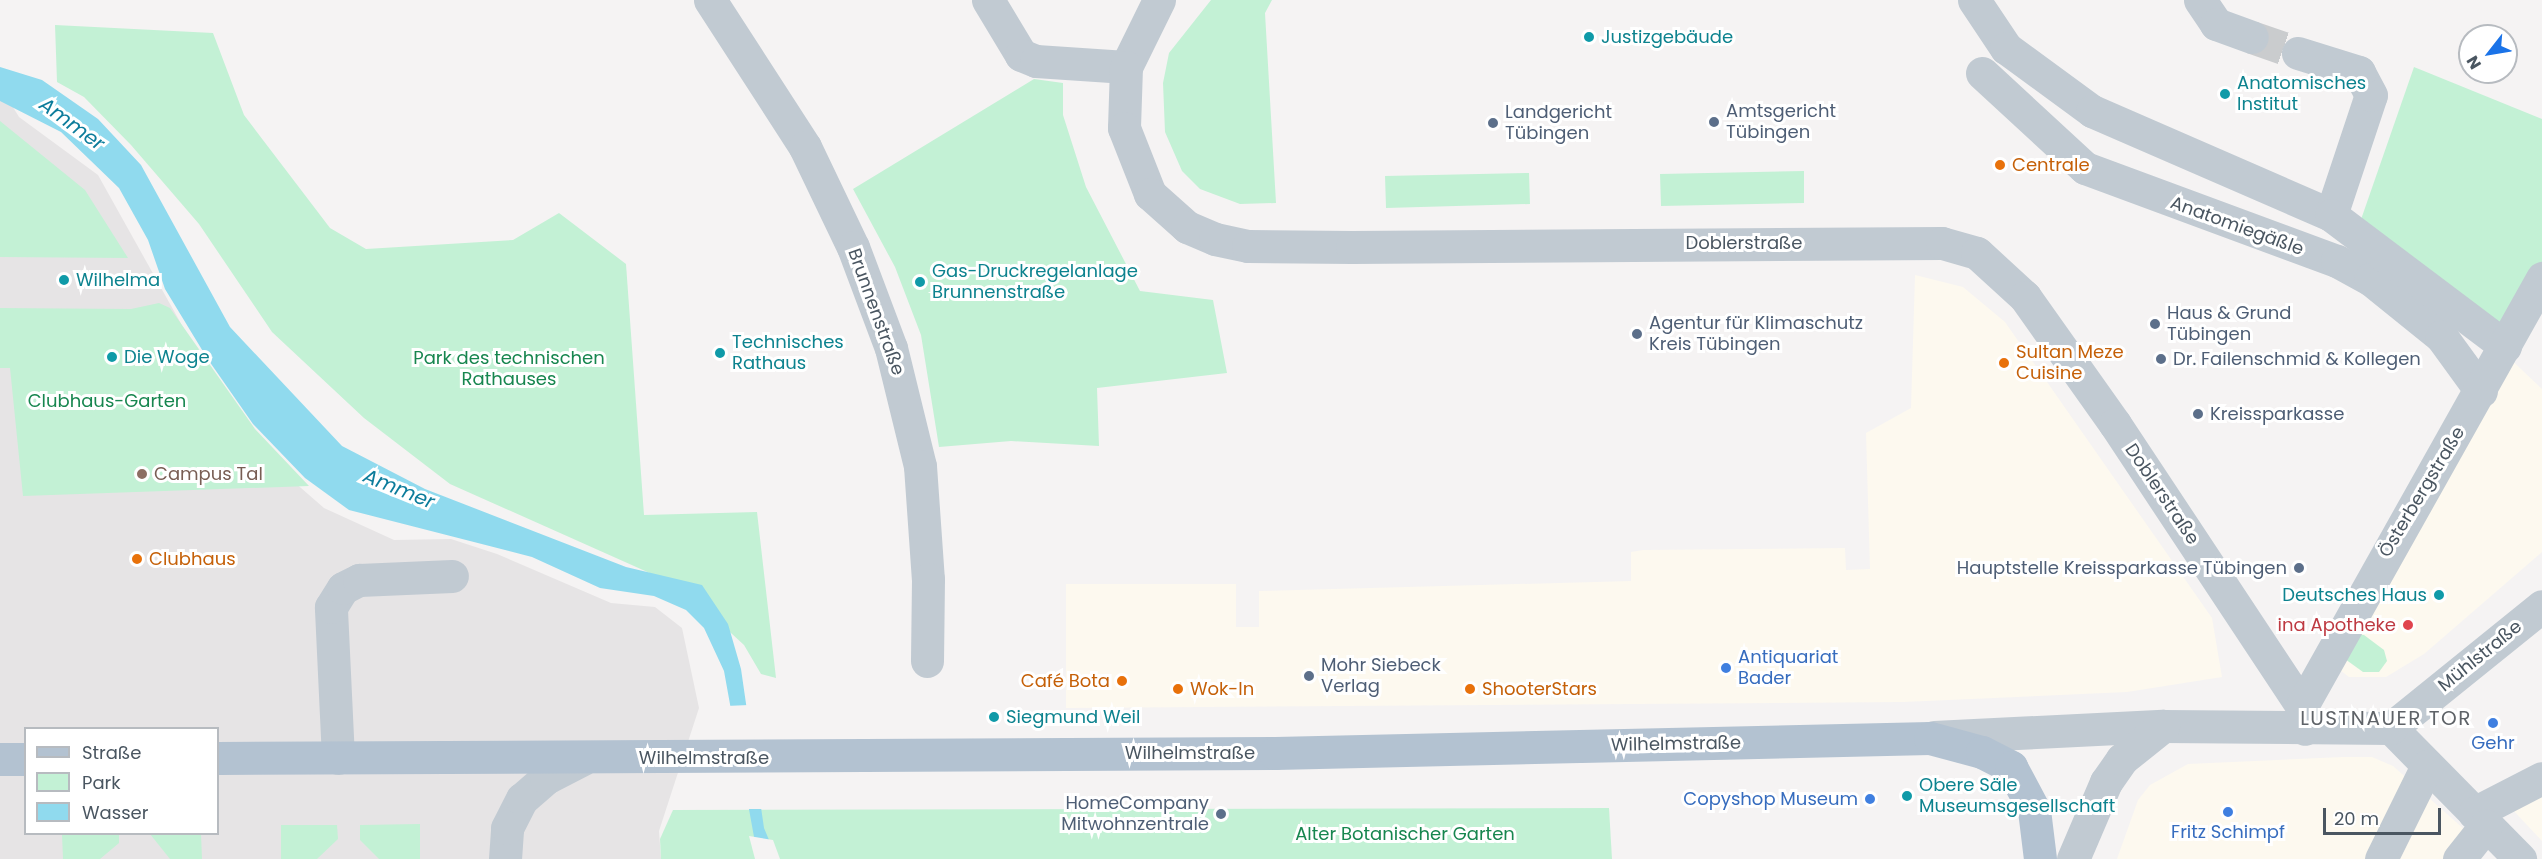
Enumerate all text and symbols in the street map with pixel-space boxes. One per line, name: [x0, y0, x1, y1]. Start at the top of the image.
north arrow: [2458, 24, 2518, 84]
place label: Justizgebäude: [1601, 26, 1733, 48]
marker: Justizgebäude: [1582, 30, 1596, 44]
text: N: [2461, 51, 2487, 74]
place label: Anatomisches Institut: [2237, 73, 2366, 116]
marker: Anatomisches Institut: [2218, 87, 2232, 101]
water label: Ammer: [35, 92, 109, 156]
place label: Amtsgericht Tübingen: [1726, 101, 1836, 144]
place label: Landgericht Tübingen: [1505, 102, 1612, 144]
marker: Amtsgericht Tübingen: [1707, 115, 1721, 129]
marker: Landgericht Tübingen: [1486, 116, 1500, 130]
place label: Centrale: [2012, 154, 2090, 176]
marker: Centrale: [1993, 158, 2007, 172]
street label: Anatomiegäßle: [2167, 192, 2307, 260]
street label: Doblerstraße: [1686, 232, 1802, 254]
street label: Brunnenstraße: [843, 246, 909, 378]
place label: Gas-Druckregelanlage Brunnenstraße: [932, 261, 1138, 304]
place label: Wilhelma: [76, 269, 160, 291]
marker: Wilhelma: [57, 273, 71, 287]
marker: Gas-Druckregelanlage Brunnenstraße: [913, 275, 927, 289]
place label: Haus & Grund Tübingen: [2167, 303, 2291, 346]
place label: Agentur für Klimaschutz Kreis Tübingen: [1649, 313, 1863, 356]
marker: Haus & Grund Tübingen: [2148, 317, 2162, 331]
marker: Agentur für Klimaschutz Kreis Tübingen: [1630, 327, 1644, 341]
place label: Technisches Rathaus: [732, 332, 844, 374]
place label: Sultan Meze Cuisine: [2016, 342, 2124, 385]
place label: Die Woge: [124, 346, 210, 368]
marker: Technisches Rathaus: [713, 346, 727, 360]
park label: Park des technischen Rathauses: [413, 348, 605, 391]
place label: Dr. Failenschmid & Kollegen: [2173, 348, 2421, 370]
marker: Die Woge: [105, 350, 119, 364]
marker: Dr. Failenschmid & Kollegen: [2154, 352, 2168, 366]
marker: Sultan Meze Cuisine: [1997, 356, 2011, 370]
park label: Clubhaus-Garten: [28, 390, 186, 412]
place label: Kreissparkasse: [2210, 403, 2344, 425]
marker: Kreissparkasse: [2191, 407, 2205, 421]
street label: Österbergstraße: [2375, 423, 2469, 561]
street label: Doblerstraße: [2120, 439, 2204, 549]
place label: Campus Tal: [154, 463, 263, 485]
water label: Ammer: [360, 464, 438, 514]
marker: Campus Tal: [135, 467, 149, 481]
place label: Clubhaus: [149, 548, 236, 570]
marker: Clubhaus: [130, 552, 144, 566]
place label: Hauptstelle Kreissparkasse Tübingen: [1957, 557, 2287, 579]
marker: Hauptstelle Kreissparkasse Tübingen: [2292, 561, 2306, 575]
place label: Deutsches Haus: [2282, 584, 2427, 606]
marker: Deutsches Haus: [2432, 588, 2446, 602]
place label: ina Apotheke: [2278, 614, 2396, 636]
street label: Mühlstraße: [2434, 616, 2526, 696]
marker: ina Apotheke: [2401, 618, 2415, 632]
place label: Antiquariat Bader: [1738, 647, 1838, 690]
place label: Mohr Siebeck Verlag: [1321, 655, 1441, 698]
marker: Antiquariat Bader: [1719, 661, 1733, 675]
marker: Mohr Siebeck Verlag: [1302, 669, 1316, 683]
place label: Café Bota: [1021, 670, 1110, 692]
marker: Café Bota: [1115, 674, 1129, 688]
place label: Wok-In: [1190, 678, 1254, 700]
place label: ShooterStars: [1482, 678, 1597, 700]
marker: Wok-In: [1171, 682, 1185, 696]
marker: ShooterStars: [1463, 682, 1477, 696]
place label: Siegmund Weil: [1006, 706, 1140, 728]
district label: LUSTNAUER TOR: [2300, 706, 2472, 730]
marker: Siegmund Weil: [987, 710, 1001, 724]
marker: Gehr: [2486, 716, 2500, 730]
legend: [24, 727, 219, 835]
street label: Wilhelmstraße: [1611, 732, 1741, 756]
place label: Gehr: [2471, 732, 2515, 754]
text: Straße: [82, 740, 141, 765]
street label: Wilhelmstraße: [1125, 742, 1255, 764]
street label: Wilhelmstraße: [639, 747, 769, 769]
text: Park: [82, 770, 121, 795]
place label: Obere Säle Museumsgesellschaft: [1919, 775, 2115, 818]
place label: Copyshop Museum: [1683, 788, 1858, 810]
marker: Obere Säle Museumsgesellschaft: [1900, 789, 1914, 803]
marker: Copyshop Museum: [1863, 792, 1877, 806]
place label: HomeCompany Mitwohnzentrale: [1061, 793, 1209, 836]
scale bar: [2326, 796, 2444, 834]
text: Wasser: [82, 800, 148, 825]
marker: Fritz Schimpf: [2221, 805, 2235, 819]
text: 20 m: [2334, 806, 2379, 831]
marker: HomeCompany Mitwohnzentrale: [1214, 807, 1228, 821]
place label: Fritz Schimpf: [2171, 821, 2285, 843]
park label: Alter Botanischer Garten: [1295, 823, 1515, 845]

